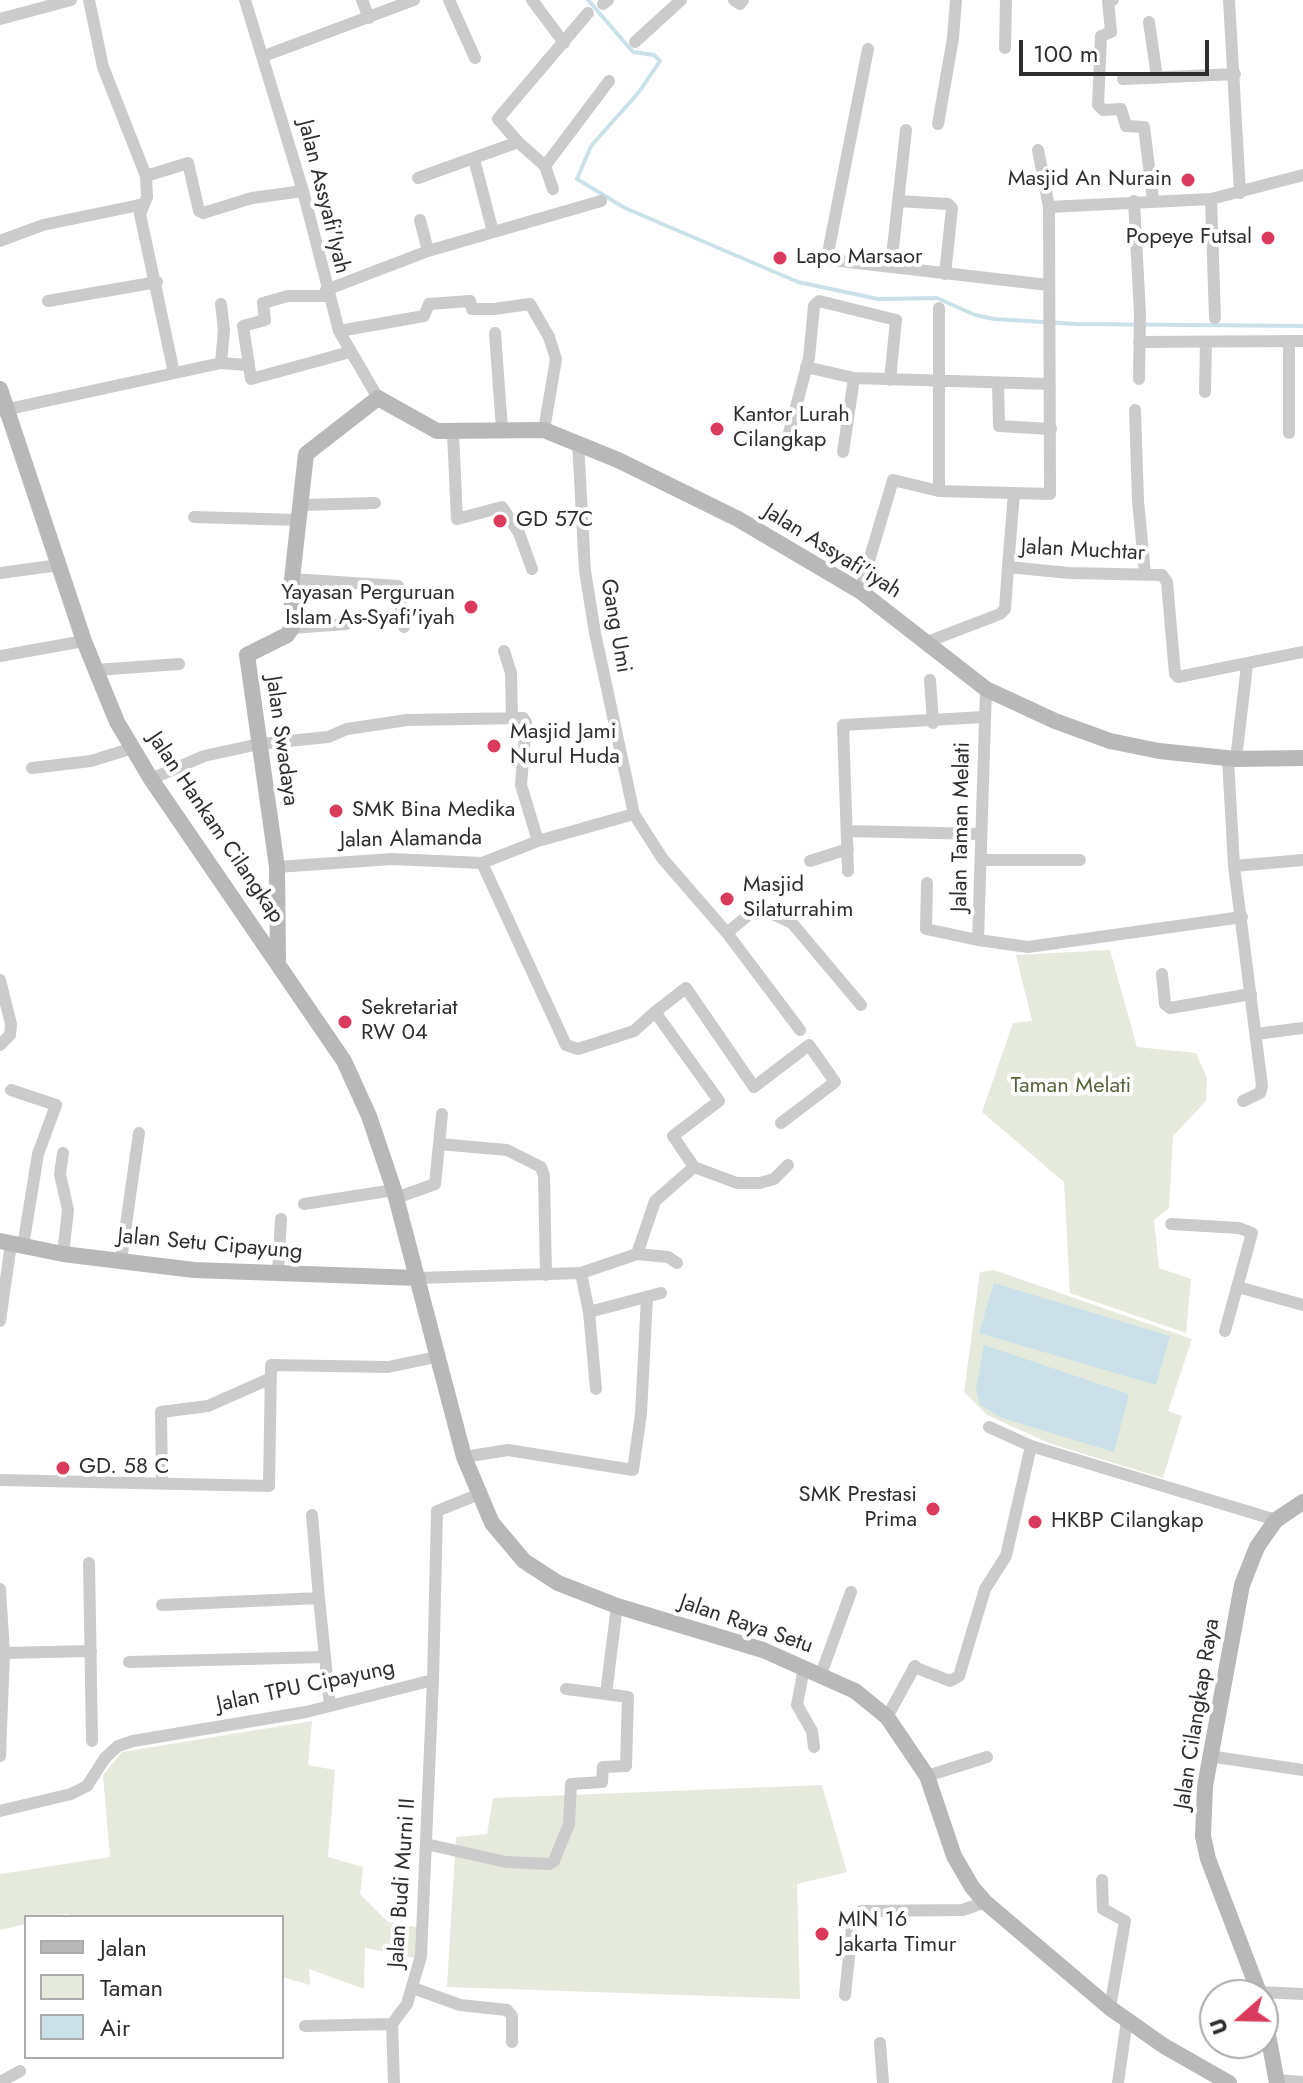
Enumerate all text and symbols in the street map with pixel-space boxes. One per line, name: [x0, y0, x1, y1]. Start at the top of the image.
scale bar: [1023, 24, 1213, 74]
text: 100 m: [1033, 36, 1099, 71]
street label: Jalan Assyafi'Iyah: [291, 117, 355, 277]
place label: Masjid An Nurain: [1008, 167, 1172, 193]
marker: Masjid An Nurain: [1179, 171, 1197, 189]
place label: Popeye Futsal: [1126, 225, 1252, 251]
marker: Popeye Futsal: [1259, 229, 1277, 247]
place label: Lapo Marsaor: [796, 245, 923, 271]
marker: Lapo Marsaor: [771, 249, 789, 267]
place label: Kantor Lurah Cilangkap: [733, 403, 850, 454]
marker: Kantor Lurah Cilangkap: [708, 420, 726, 438]
street label: Jalan Assyafi'iyah: [758, 499, 906, 605]
place label: GD 57C: [516, 508, 593, 534]
marker: GD 57C: [491, 512, 509, 530]
street label: Jalan Muchtar: [1020, 535, 1146, 567]
street label: Gang Umi: [594, 577, 636, 675]
place label: Yayasan Perguruan Islam As-Syafi'iyah: [281, 581, 455, 632]
marker: Yayasan Perguruan Islam As-Syafi'iyah: [462, 598, 480, 616]
street label: Jalan Swadaya: [259, 675, 303, 807]
place label: Masjid Jami Nurul Huda: [510, 720, 620, 772]
street label: Jalan Hankam Cilangkap: [141, 727, 289, 929]
marker: Masjid Jami Nurul Huda: [485, 737, 503, 755]
street label: Jalan Taman Melati: [947, 742, 977, 912]
place label: SMK Bina Medika: [352, 798, 515, 824]
marker: SMK Bina Medika: [327, 802, 345, 820]
street label: Jalan Alamanda: [340, 826, 482, 854]
place label: Masjid Silaturrahim: [743, 873, 853, 924]
marker: Masjid Silaturrahim: [718, 890, 736, 908]
place label: Sekretariat RW 04: [361, 996, 458, 1048]
marker: Sekretariat RW 04: [336, 1013, 354, 1031]
park label: Taman Melati: [1011, 1074, 1131, 1100]
street label: Jalan Setu Cipayung: [116, 1224, 304, 1266]
place label: GD. 58 C: [79, 1455, 170, 1481]
marker: GD. 58 C: [54, 1459, 72, 1477]
place label: SMK Prestasi Prima: [799, 1483, 917, 1534]
marker: SMK Prestasi Prima: [924, 1500, 942, 1518]
place label: HKBP Cilangkap: [1051, 1509, 1203, 1535]
marker: HKBP Cilangkap: [1026, 1513, 1044, 1531]
street label: Jalan Raya Setu: [676, 1590, 816, 1660]
street label: Jalan Cilangkap Raya: [1170, 1617, 1226, 1811]
street label: Jalan TPU Cipayung: [215, 1655, 397, 1719]
street label: Jalan Budi Murni II: [384, 1797, 422, 1969]
place label: MIN 16 Jakarta Timur: [838, 1908, 956, 1960]
legend: [24, 1915, 284, 2059]
marker: MIN 16 Jakarta Timur: [813, 1925, 831, 1943]
text: Jalan: [100, 1930, 147, 1965]
text: Taman: [100, 1970, 163, 2005]
north arrow: [1199, 1979, 1279, 2059]
text: Air: [100, 2010, 130, 2045]
text: U: [1201, 2014, 1236, 2039]

